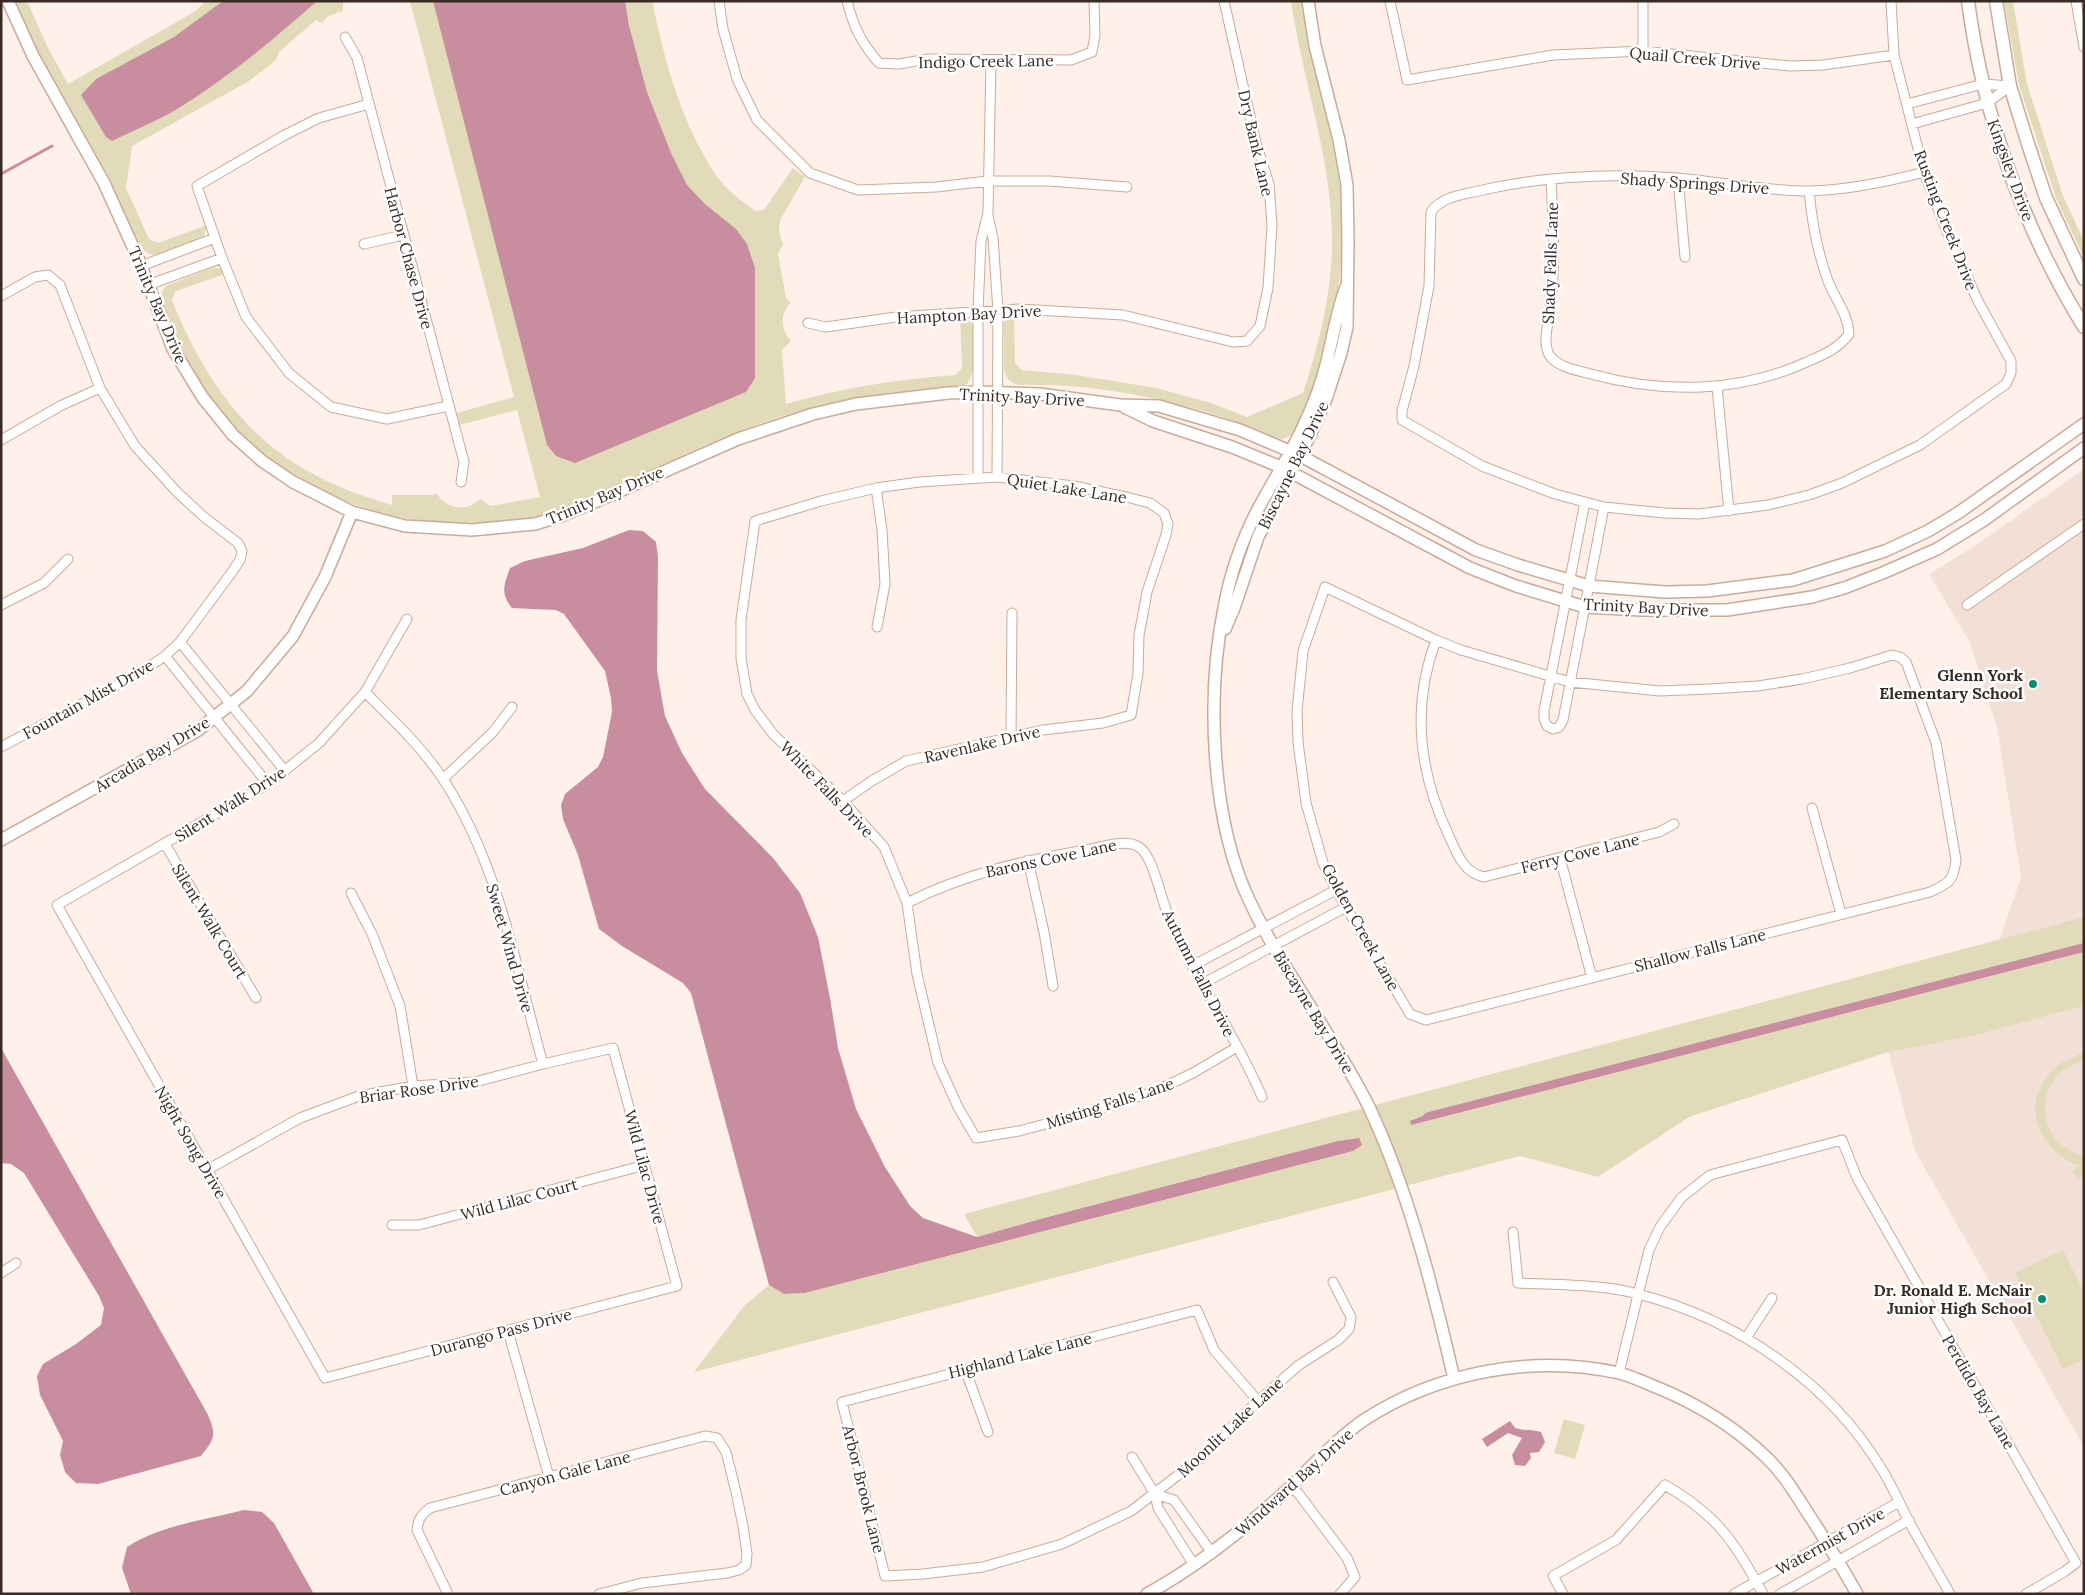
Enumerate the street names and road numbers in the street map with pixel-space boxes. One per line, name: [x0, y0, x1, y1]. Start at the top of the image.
street label: Quail Creek Drive: [1629, 42, 1762, 74]
street label: Indigo Creek Lane: [918, 50, 1054, 72]
street label: Dry Bank Lane: [1234, 88, 1278, 199]
street label: Kingsley Drive: [1983, 116, 2039, 224]
street label: Rusting Creek Drive: [1910, 147, 1982, 293]
street label: Shady Springs Drive: [1620, 168, 1770, 198]
street label: Harbor Chase Drive: [380, 185, 438, 332]
street label: Shady Falls Lane: [1538, 201, 1562, 324]
street label: Trinity Bay Drive: [124, 243, 192, 367]
street label: Hampton Bay Drive: [896, 300, 1042, 328]
street label: Trinity Bay Drive: [959, 384, 1086, 410]
street label: Biscayne Bay Drive: [1253, 397, 1333, 532]
street label: Trinity Bay Drive: [543, 461, 667, 529]
street label: Quiet Lake Lane: [1006, 469, 1129, 507]
street label: Trinity Bay Drive: [1583, 594, 1710, 620]
street label: Fountain Mist Drive: [19, 654, 157, 743]
street label: Arcadia Bay Drive: [90, 712, 213, 797]
street label: Ravenlake Drive: [922, 721, 1042, 767]
street label: White Falls Drive: [776, 737, 878, 842]
street label: Silent Walk Drive: [171, 762, 290, 846]
street label: Ferry Cove Lane: [1519, 829, 1642, 877]
street label: Barons Cove Lane: [984, 834, 1119, 882]
street label: Silent Walk Court: [168, 860, 253, 983]
street label: Golden Creek Lane: [1318, 860, 1404, 994]
street label: Sweet Wind Drive: [482, 881, 538, 1015]
street label: Autumn Falls Drive: [1158, 905, 1240, 1040]
street label: Shallow Falls Lane: [1632, 924, 1768, 976]
street label: Biscayne Bay Drive: [1269, 947, 1359, 1077]
street label: Briar Rose Drive: [358, 1071, 480, 1107]
street label: Misting Falls Lane: [1044, 1073, 1177, 1133]
street label: Night Song Drive: [151, 1082, 232, 1202]
street label: Wild Lilac Drive: [620, 1108, 670, 1227]
street label: Wild Lilac Court: [458, 1174, 581, 1224]
street label: Durango Pass Drive: [428, 1303, 574, 1360]
street label: Highland Lake Lane: [946, 1327, 1094, 1383]
street label: Perdido Bay Lane: [1938, 1331, 2020, 1453]
street label: Moonlit Lake Lane: [1173, 1372, 1288, 1481]
street label: Arbor Brook Lane: [838, 1422, 890, 1555]
street label: Windward Bay Drive: [1231, 1424, 1357, 1540]
street label: Canyon Gale Lane: [497, 1446, 633, 1500]
street label: Watermist Drive: [1772, 1503, 1888, 1579]

